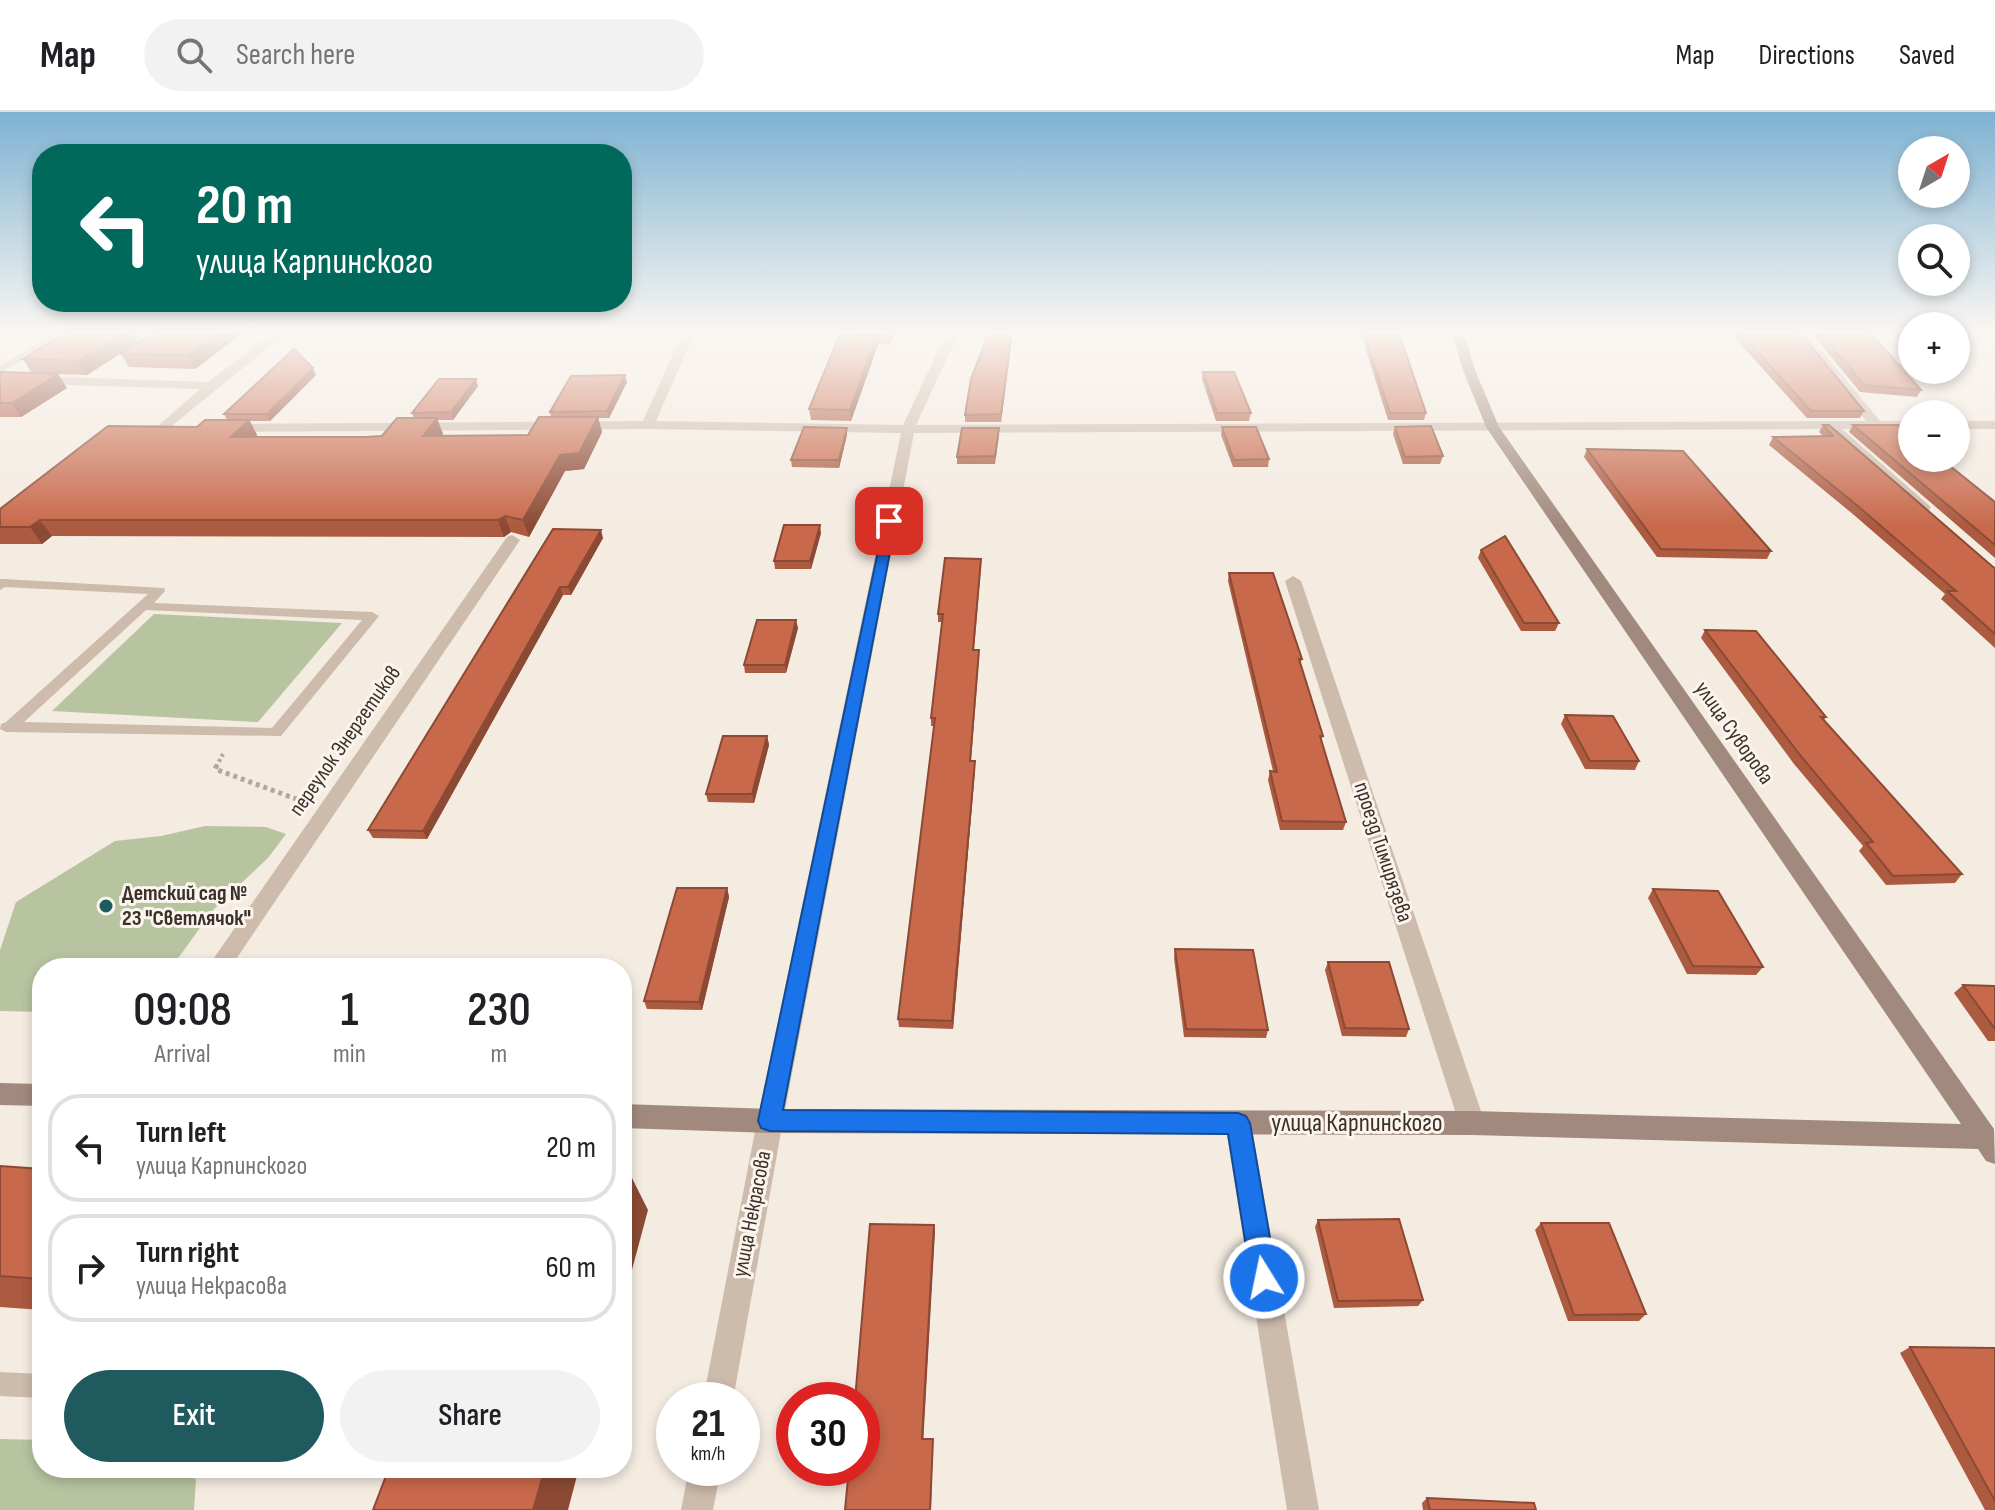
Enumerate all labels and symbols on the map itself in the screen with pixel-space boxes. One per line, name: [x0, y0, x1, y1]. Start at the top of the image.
north arrow: [1898, 136, 1970, 208]
pin: [855, 487, 923, 555]
street label: переулок Энергетиков: [283, 661, 407, 821]
street label: улица Суворова: [1689, 676, 1779, 790]
street label: проезд Тимирязева: [1348, 779, 1418, 925]
place label: Детский сад № 23 "Светлячок": [122, 880, 251, 932]
marker: Детский сад № 23 "Светлячок": [97, 897, 115, 915]
street label: улица Карпинского: [1271, 1108, 1443, 1139]
street label: улица Некрасова: [727, 1149, 777, 1279]
position arrow: [1222, 1236, 1306, 1320]
speed limit sign: 30: [776, 1382, 880, 1486]

